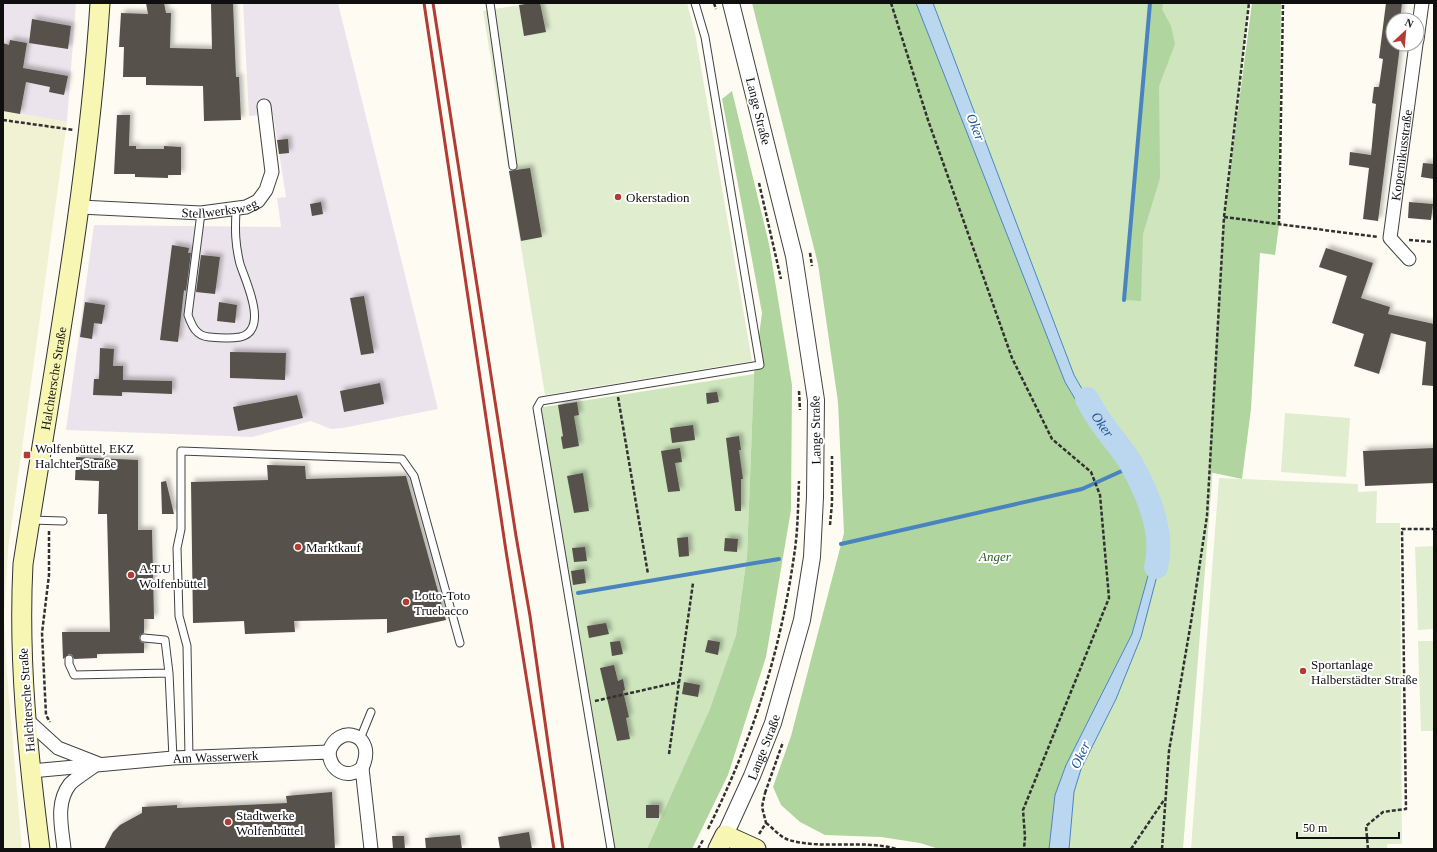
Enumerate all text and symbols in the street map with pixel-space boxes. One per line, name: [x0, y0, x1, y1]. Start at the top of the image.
north arrow: [1385, 12, 1425, 52]
text: N: [1403, 16, 1416, 30]
street label: Lange Straße: [743, 76, 774, 147]
street label: Kopernikusstraße: [1388, 108, 1415, 202]
water label: Oker: [964, 111, 988, 143]
place label: Okerstadion: [626, 190, 690, 205]
marker: Okerstadion: [613, 192, 623, 202]
street label: Stellwerksweg: [181, 195, 261, 221]
street label: Halchtersche Straße: [38, 325, 69, 431]
street label: Lange Straße: [807, 395, 824, 465]
water label: Oker: [1088, 409, 1117, 441]
place label: Wolfenbüttel, EKZ Halchter Straße: [35, 441, 134, 471]
marker: Wolfenbüttel, EKZ Halchter Straße: [22, 450, 32, 460]
place label: Marktkauf: [306, 540, 362, 555]
marker: Marktkauf: [293, 542, 303, 552]
park label: Anger: [978, 549, 1012, 564]
place label: A.T.U Wolfenbüttel: [139, 561, 207, 591]
marker: A.T.U Wolfenbüttel: [126, 570, 136, 580]
place label: Lotto-Toto Truebacco: [414, 588, 470, 618]
marker: Lotto-Toto Truebacco: [401, 597, 411, 607]
street label: Halchtersche Straße: [15, 647, 38, 753]
place label: Sportanlage Halberstädter Straße: [1311, 657, 1418, 687]
marker: Sportanlage Halberstädter Straße: [1298, 666, 1308, 676]
street label: Lange Straße: [744, 713, 783, 782]
water label: Oker: [1068, 739, 1093, 771]
street label: Am Wasserwerk: [172, 748, 259, 766]
place label: Stadtwerke Wolfenbüttel: [236, 808, 304, 838]
scale bar: [1297, 814, 1399, 840]
marker: Stadtwerke Wolfenbüttel: [223, 817, 233, 827]
text: 50 m: [1303, 821, 1328, 835]

